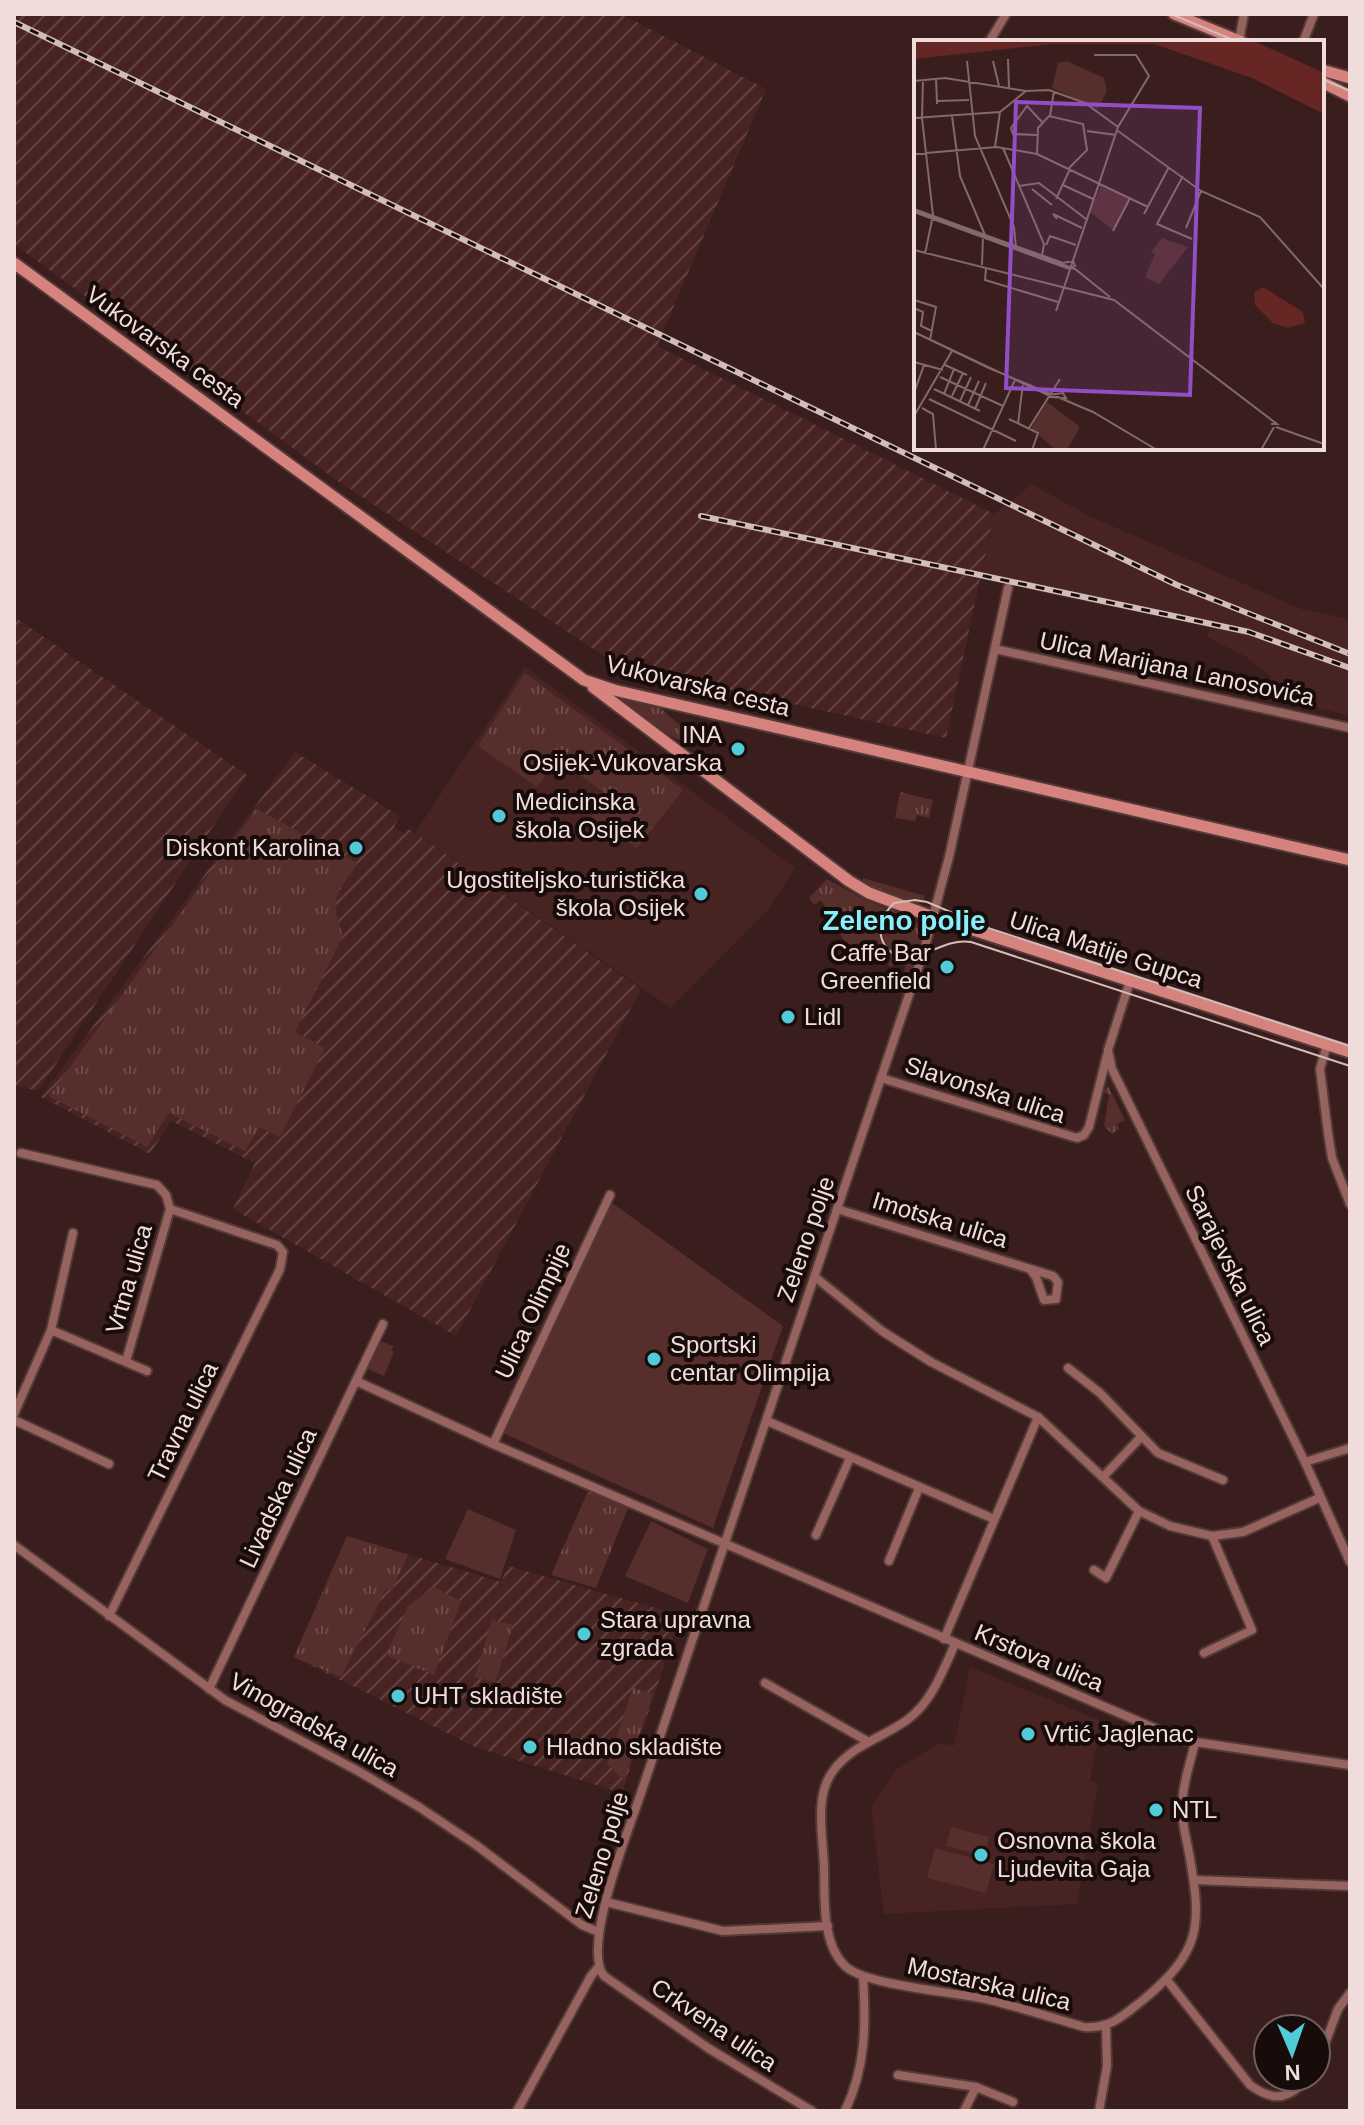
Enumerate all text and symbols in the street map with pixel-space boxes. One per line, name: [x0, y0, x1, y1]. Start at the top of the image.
inset map: [914, 40, 1324, 450]
street label: Vukovarska cesta: [81, 280, 250, 413]
street label: Ulica Marijana Lanosovića: [1037, 626, 1318, 711]
street label: Vukovarska cesta: [603, 650, 793, 722]
place label: INA Osijek-Vukovarska: [523, 721, 723, 776]
marker: INA Osijek-Vukovarska: [729, 740, 747, 758]
place label: Medicinska škola Osijek: [515, 788, 645, 843]
marker: Medicinska škola Osijek: [490, 807, 508, 825]
place label: Diskont Karolina: [165, 834, 341, 861]
marker: Diskont Karolina: [347, 839, 365, 857]
place label: Ugostiteljsko-turistička škola Osijek: [446, 866, 686, 921]
marker: Ugostiteljsko-turistička škola Osijek: [692, 885, 710, 903]
district label: Zeleno polje: [822, 905, 986, 936]
street label: Ulica Matije Gupca: [1006, 906, 1207, 994]
place label: Caffe Bar Greenfield: [820, 939, 931, 994]
marker: Caffe Bar Greenfield: [938, 958, 956, 976]
place label: Lidl: [804, 1003, 841, 1030]
marker: Lidl: [779, 1008, 797, 1026]
street label: Slavonska ulica: [902, 1051, 1069, 1128]
street label: Zeleno polje: [771, 1173, 840, 1305]
street label: Sarajevska ulica: [1180, 1180, 1281, 1350]
street label: Imotska ulica: [869, 1186, 1012, 1253]
street label: Vrtna ulica: [100, 1220, 157, 1337]
street label: Ulica Olimpije: [489, 1239, 576, 1383]
place label: Sportski centar Olimpija: [670, 1331, 831, 1386]
marker: Sportski centar Olimpija: [645, 1350, 663, 1368]
street label: Travna ulica: [142, 1357, 223, 1486]
street label: Livadska ulica: [233, 1423, 322, 1572]
place label: Stara upravna zgrada: [600, 1606, 751, 1661]
street label: Krstova ulica: [971, 1618, 1108, 1697]
marker: Stara upravna zgrada: [575, 1625, 593, 1643]
street label: Vinogradska ulica: [225, 1667, 404, 1783]
place label: UHT skladište: [414, 1682, 563, 1709]
marker: UHT skladište: [389, 1687, 407, 1705]
place label: Vrtić Jaglenac: [1044, 1720, 1194, 1747]
marker: Vrtić Jaglenac: [1019, 1725, 1037, 1743]
place label: Hladno skladište: [546, 1733, 722, 1760]
marker: Hladno skladište: [521, 1738, 539, 1756]
street label: Zeleno polje: [569, 1788, 634, 1921]
place label: NTL: [1172, 1796, 1217, 1823]
marker: NTL: [1147, 1801, 1165, 1819]
place label: Osnovna škola Ljudevita Gaja: [997, 1827, 1156, 1882]
marker: Osnovna škola Ljudevita Gaja: [972, 1846, 990, 1864]
street label: Mostarska ulica: [905, 1952, 1074, 2016]
street label: Crkvena ulica: [646, 1973, 783, 2077]
north arrow: [1252, 2013, 1332, 2093]
text: N: [1284, 2060, 1301, 2085]

